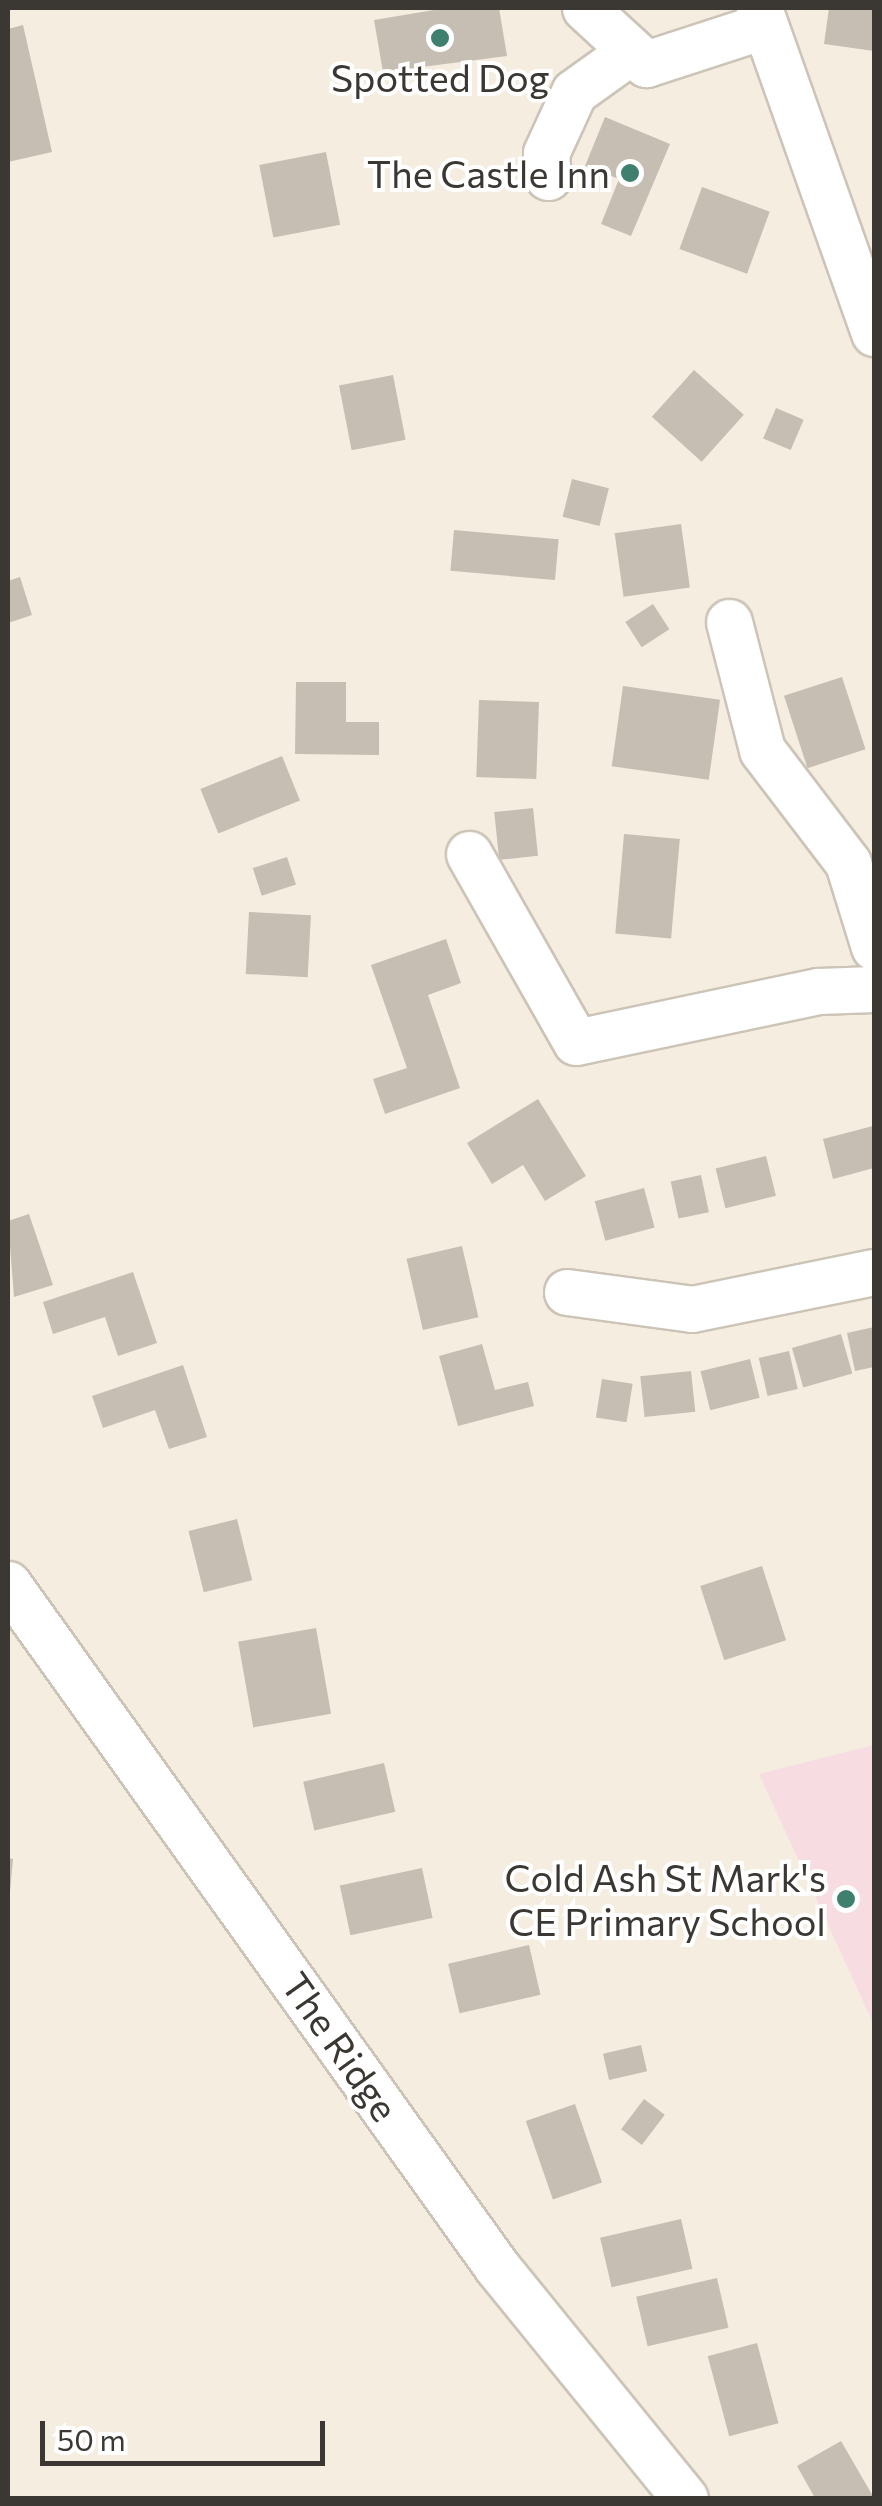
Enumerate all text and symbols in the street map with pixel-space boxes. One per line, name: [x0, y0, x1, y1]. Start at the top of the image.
marker: Spotted Dog: [429, 27, 451, 49]
place label: Spotted Dog: [331, 54, 549, 100]
place label: The Castle Inn: [367, 150, 610, 196]
marker: The Castle Inn: [619, 162, 641, 184]
place label: Cold Ash St Mark's CE Primary School: [504, 1854, 826, 1944]
marker: Cold Ash St Mark's CE Primary School: [835, 1888, 857, 1910]
street label: The Ridge: [273, 1963, 409, 2129]
scale bar: [45, 2401, 330, 2463]
text: 50 m: [57, 2420, 126, 2457]

